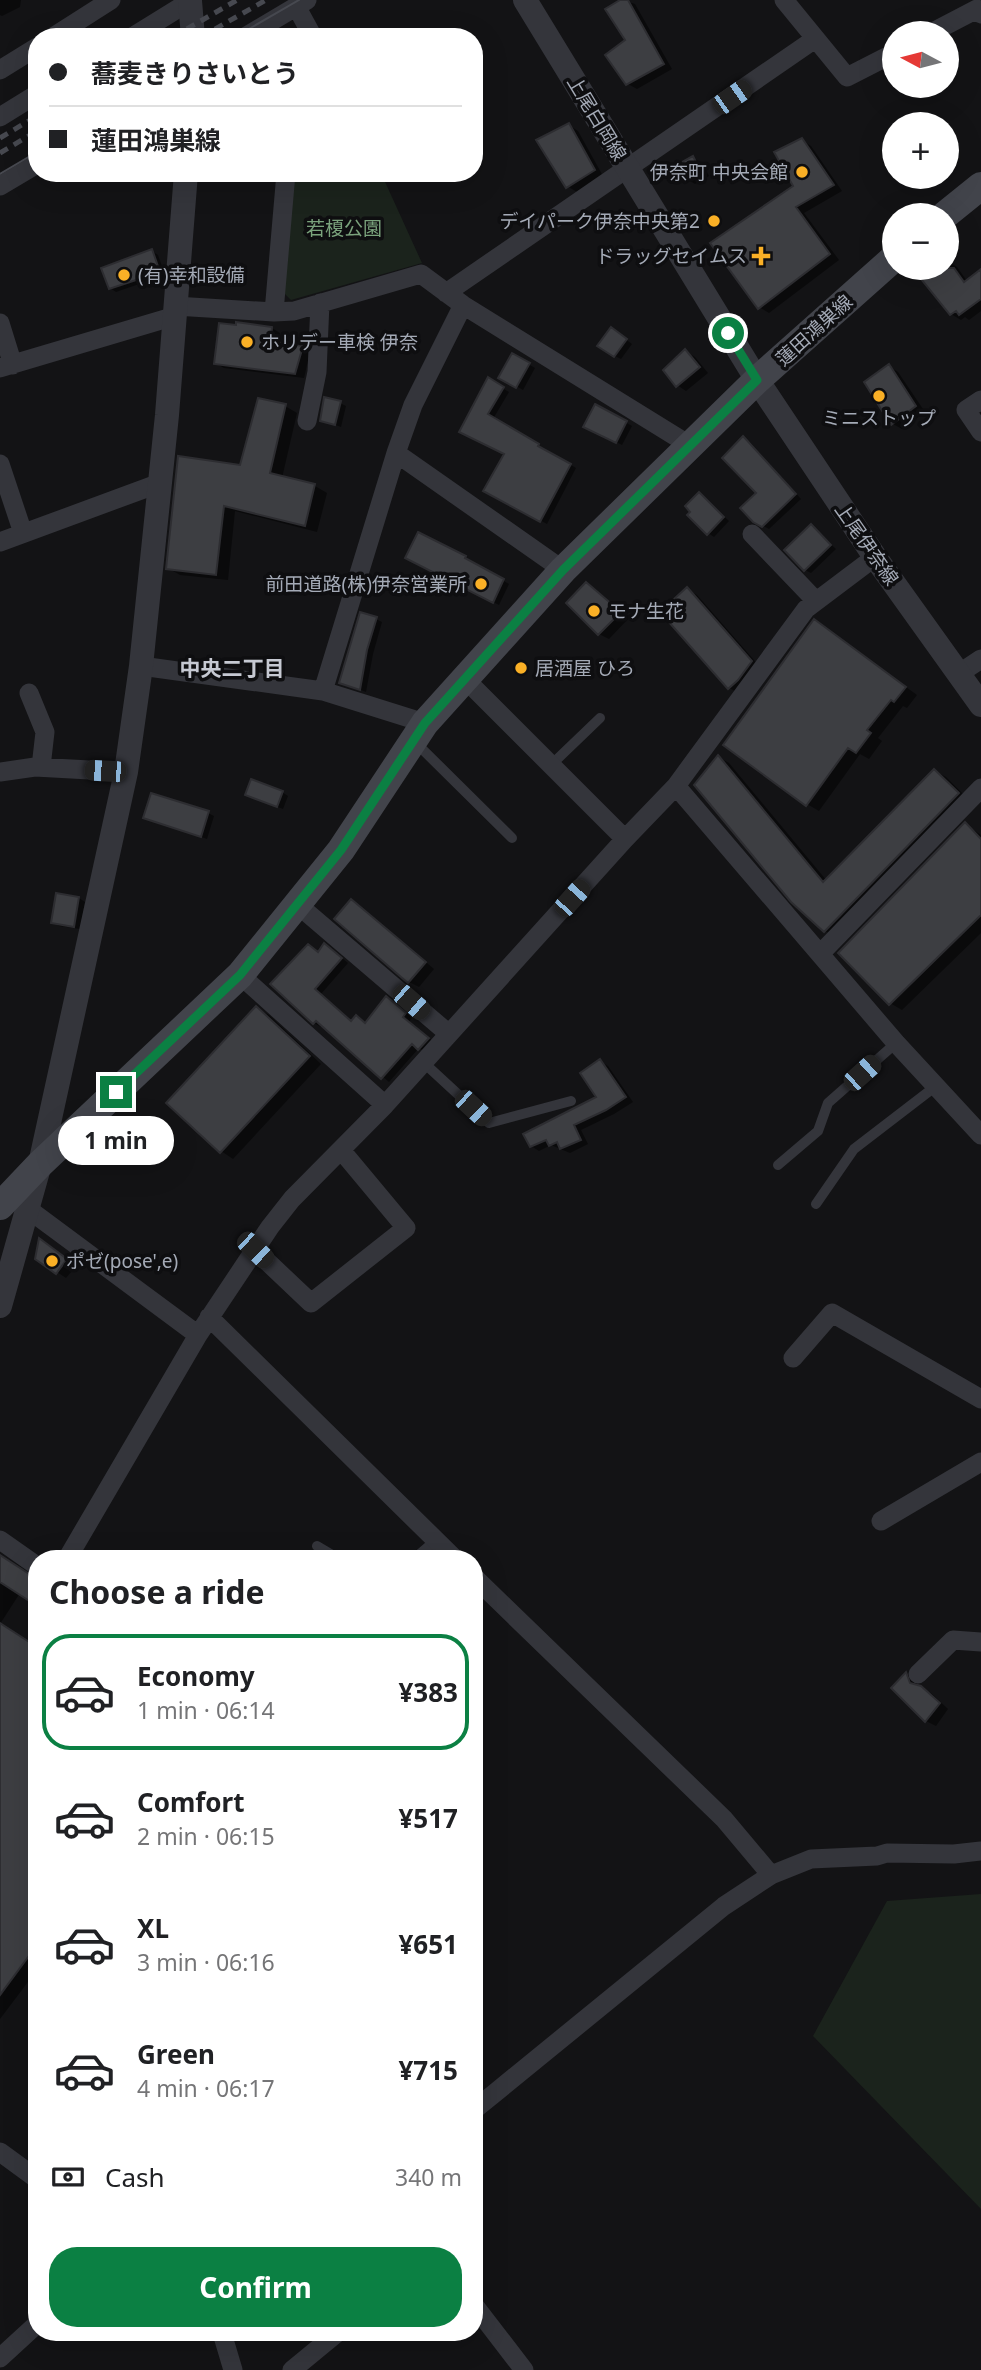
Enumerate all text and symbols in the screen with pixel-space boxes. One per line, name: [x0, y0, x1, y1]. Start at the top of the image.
north arrow: [882, 21, 959, 98]
map controls: [882, 21, 959, 280]
text: 蕎麦きりさいとう: [91, 55, 299, 91]
street label: 上尾白岡線: [561, 71, 633, 165]
car: [709, 76, 756, 118]
button: +: [882, 112, 959, 189]
text: 蓮田鴻巣線: [91, 122, 221, 158]
place label: 伊奈町 中央会館: [650, 159, 788, 185]
marker: 伊奈町 中央会館: [794, 164, 810, 180]
button: −: [882, 203, 959, 280]
place label: デイパーク伊奈中央第2: [500, 208, 700, 234]
marker: デイパーク伊奈中央第2: [706, 213, 722, 229]
park label: 若榎公園: [306, 215, 382, 241]
place label: ドラッグセイムス: [595, 243, 747, 269]
marker: ドラッグセイムス: [753, 248, 769, 264]
place label: (有)幸和設備: [138, 262, 244, 288]
marker: (有)幸和設備: [116, 267, 132, 283]
street label: 蓮田鴻巣線: [770, 289, 858, 371]
route start: [712, 317, 744, 349]
place label: ホリデー車検 伊奈: [261, 329, 418, 355]
marker: ホリデー車検 伊奈: [239, 334, 255, 350]
marker: ミニストップ: [871, 388, 887, 404]
place label: ミニストップ: [822, 405, 936, 431]
street label: 上尾伊奈線: [829, 498, 905, 590]
place label: 前田道路(株)伊奈営業所: [266, 571, 467, 597]
marker: 前田道路(株)伊奈営業所: [473, 576, 489, 592]
place label: モナ生花: [608, 598, 684, 624]
marker: モナ生花: [586, 603, 602, 619]
district label: 中央二丁目: [180, 654, 285, 682]
place label: 居酒屋 ひろ: [535, 655, 635, 681]
marker: 居酒屋 ひろ: [513, 660, 529, 676]
car: [84, 759, 127, 783]
car: [551, 875, 594, 921]
car: [389, 980, 434, 1024]
car: [840, 1051, 885, 1095]
route end: [100, 1076, 132, 1108]
car: [451, 1086, 496, 1130]
callout: 1 min: [58, 1116, 174, 1166]
text: 1 min: [84, 1124, 148, 1156]
car: [233, 1228, 278, 1272]
place label: ポゼ(pose',e): [66, 1248, 178, 1274]
marker: ポゼ(pose',e): [44, 1253, 60, 1269]
text: Choose a ride: [49, 1570, 265, 1613]
text: Economy: [137, 1658, 255, 1694]
icon: car: [53, 1661, 116, 1724]
text: ¥383: [399, 1674, 458, 1710]
text: 1 min · 06:14: [137, 1694, 275, 1726]
text: Comfort: [137, 1784, 245, 1820]
icon: car: [53, 1787, 116, 1850]
text: ¥517: [399, 1800, 458, 1836]
text: 2 min · 06:15: [137, 1820, 275, 1852]
text: XL: [137, 1910, 169, 1946]
icon: car: [53, 1913, 116, 1976]
text: ¥651: [399, 1926, 458, 1962]
text: 3 min · 06:16: [137, 1946, 275, 1978]
text: Green: [137, 2036, 215, 2072]
icon: car: [53, 2039, 116, 2102]
text: ¥715: [399, 2052, 458, 2088]
text: 4 min · 06:17: [137, 2072, 275, 2104]
icon: cash: [49, 2158, 87, 2196]
text: Cash: [105, 2159, 165, 2195]
text: 340 m: [395, 2161, 462, 2193]
button: Confirm: [49, 2247, 462, 2327]

